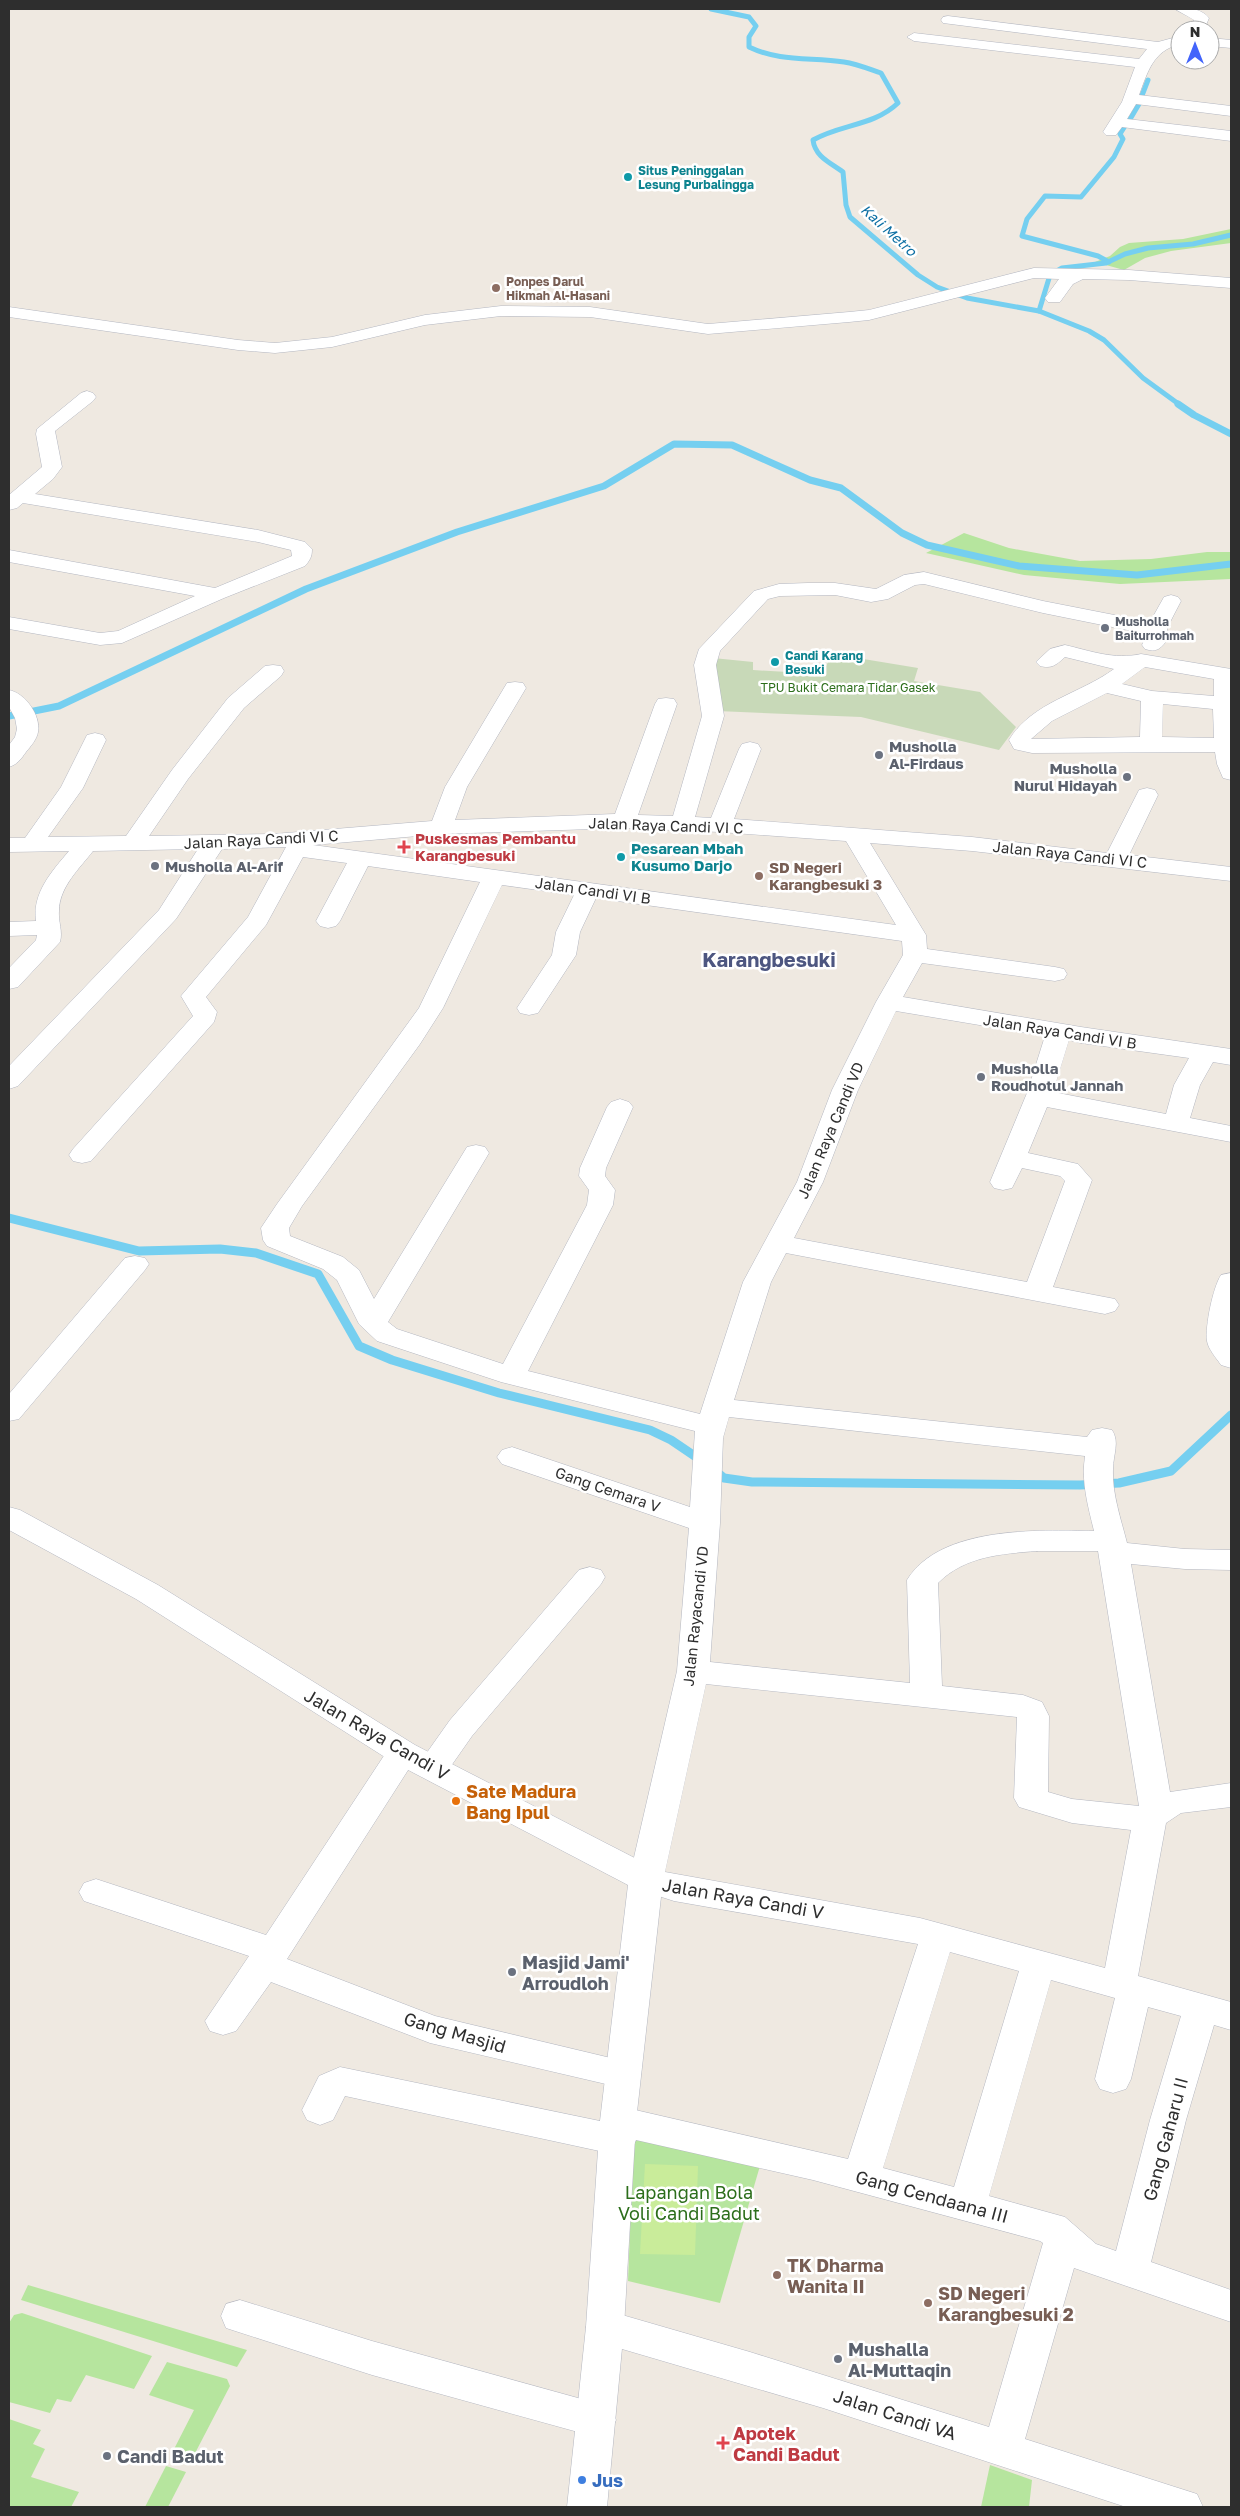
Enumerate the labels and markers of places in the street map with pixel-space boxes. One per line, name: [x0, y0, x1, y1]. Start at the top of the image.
place label: Situs Peninggalan Lesung Purbalingga: [638, 163, 754, 192]
marker: Situs Peninggalan Lesung Purbalingga: [622, 171, 634, 183]
place label: Ponpes Darul Hikmah Al-Hasani: [506, 274, 610, 303]
marker: Ponpes Darul Hikmah Al-Hasani: [490, 282, 502, 294]
place label: Musholla Baiturrohmah: [1115, 614, 1194, 643]
marker: Musholla Baiturrohmah: [1099, 622, 1111, 634]
place label: Candi Karang Besuki: [785, 648, 863, 677]
marker: Candi Karang Besuki: [769, 656, 781, 668]
place label: Musholla Al-Firdaus: [889, 737, 964, 772]
marker: Musholla Al-Firdaus: [873, 749, 885, 761]
place label: Musholla Nurul Hidayah: [1014, 759, 1117, 794]
marker: Musholla Nurul Hidayah: [1121, 771, 1133, 783]
place label: Puskesmas Pembantu Karangbesuki: [415, 829, 576, 864]
place label: Pesarean Mbah Kusumo Darjo: [631, 839, 743, 874]
marker: Puskesmas Pembantu Karangbesuki: [397, 840, 411, 854]
marker: Pesarean Mbah Kusumo Darjo: [615, 851, 627, 863]
place label: Musholla Al-Arif: [165, 857, 284, 875]
place label: SD Negeri Karangbesuki 3: [769, 858, 882, 893]
marker: Musholla Al-Arif: [149, 860, 161, 872]
marker: SD Negeri Karangbesuki 3: [753, 870, 765, 882]
place label: Musholla Roudhotul Jannah: [991, 1059, 1123, 1094]
marker: Musholla Roudhotul Jannah: [975, 1071, 987, 1083]
place label: Sate Madura Bang Ipul: [466, 1780, 576, 1823]
marker: Sate Madura Bang Ipul: [450, 1795, 462, 1807]
place label: Masjid Jami' Arroudloh: [522, 1951, 630, 1994]
marker: Masjid Jami' Arroudloh: [506, 1966, 518, 1978]
place label: TK Dharma Wanita II: [787, 2254, 884, 2297]
marker: TK Dharma Wanita II: [771, 2269, 783, 2281]
place label: SD Negeri Karangbesuki 2: [938, 2282, 1074, 2325]
marker: SD Negeri Karangbesuki 2: [922, 2297, 934, 2309]
place label: Mushalla Al-Muttaqin: [848, 2338, 951, 2381]
marker: Mushalla Al-Muttaqin: [832, 2353, 844, 2365]
place label: Apotek Candi Badut: [733, 2422, 840, 2465]
marker: Apotek Candi Badut: [717, 2437, 729, 2449]
place label: Candi Badut: [117, 2445, 224, 2467]
marker: Candi Badut: [101, 2450, 113, 2462]
place label: Jus: [592, 2469, 623, 2491]
marker: Jus: [576, 2474, 588, 2486]

